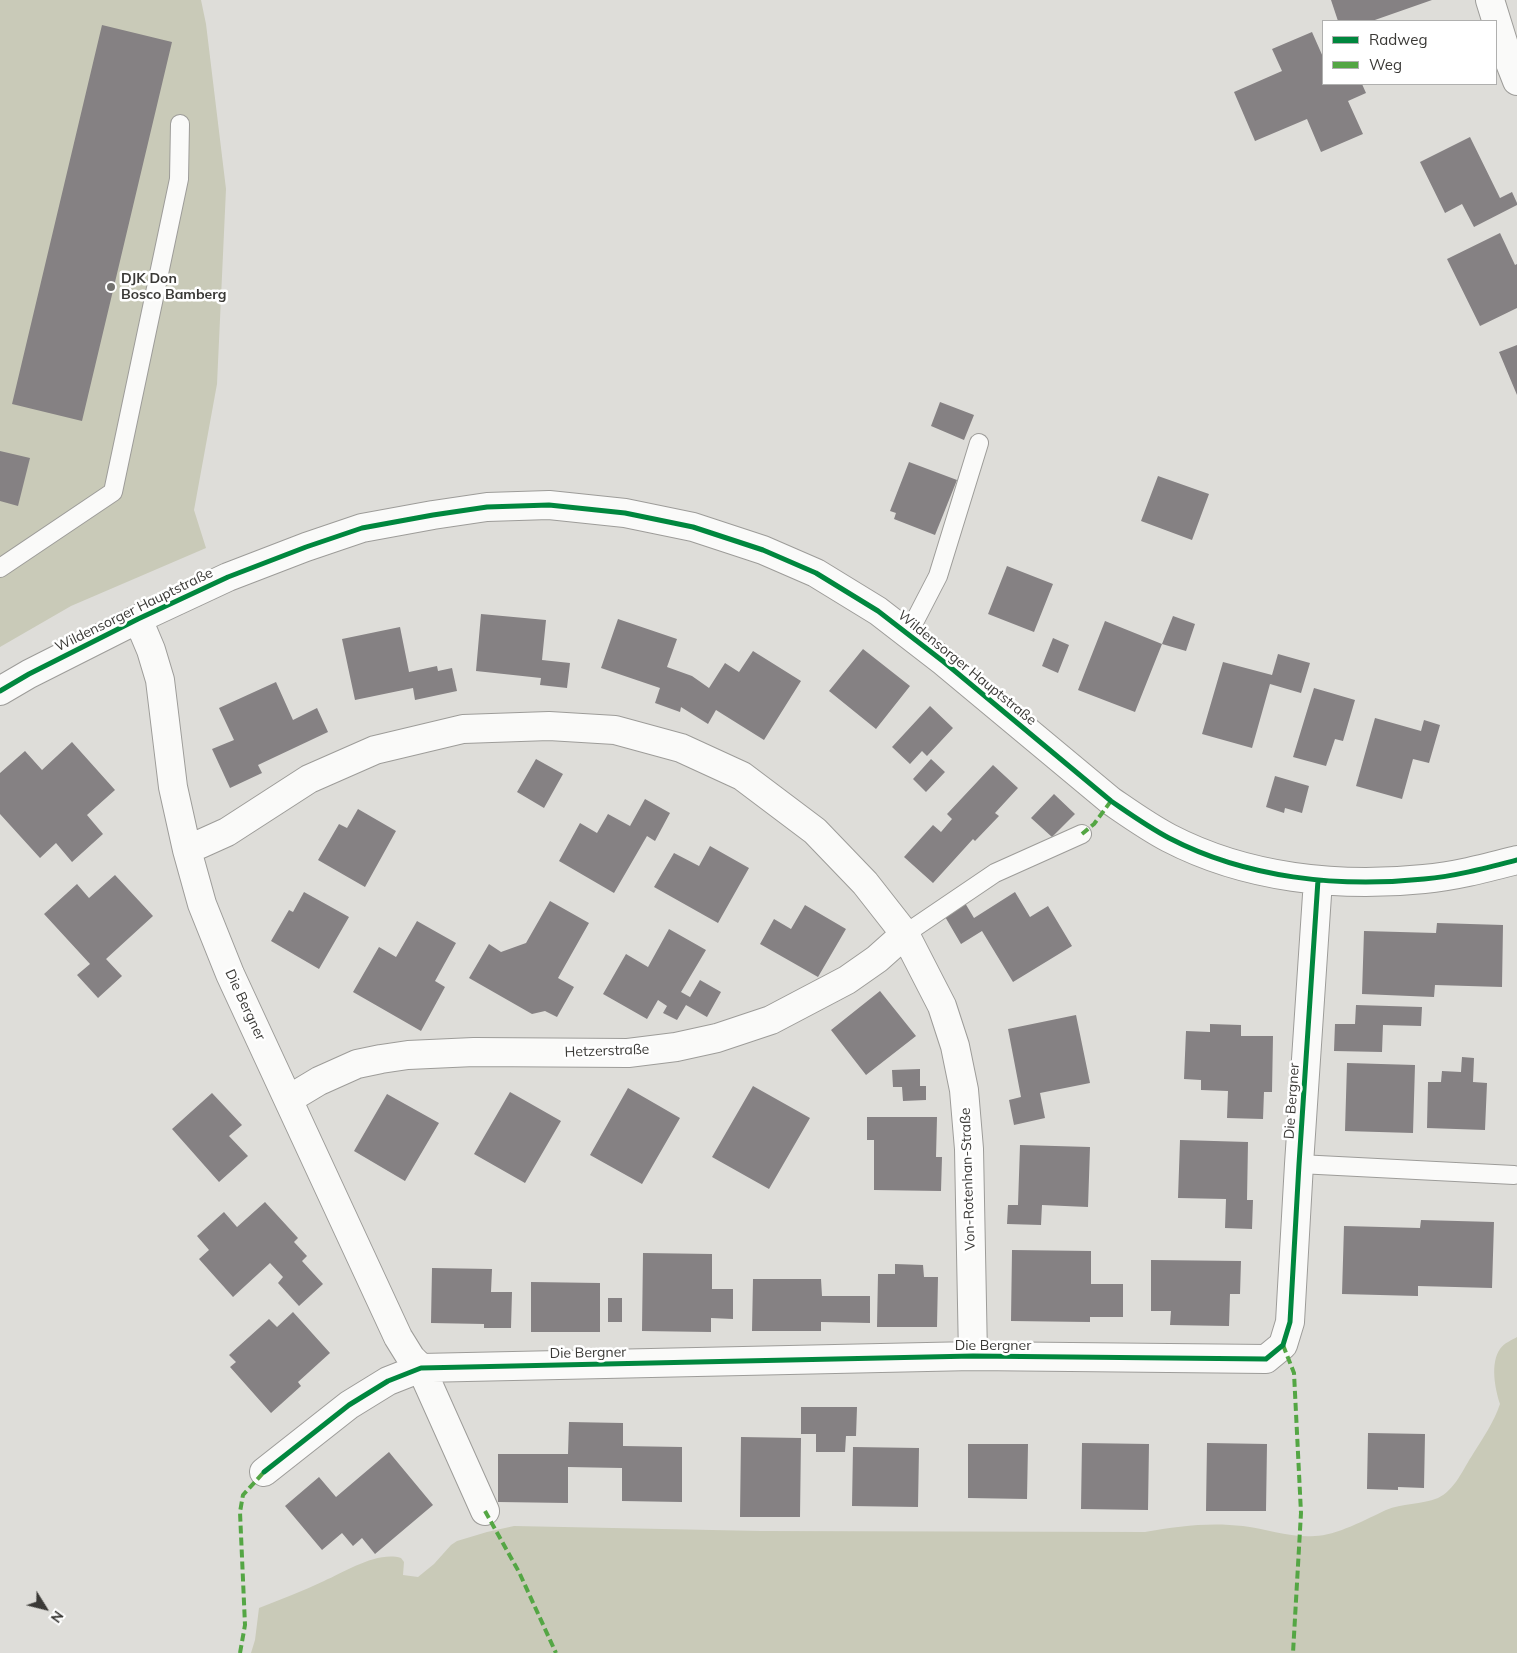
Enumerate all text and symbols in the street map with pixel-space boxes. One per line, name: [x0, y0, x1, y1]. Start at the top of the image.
legend: [1322, 20, 1497, 85]
text: Radweg: [1369, 30, 1427, 49]
text: Weg: [1369, 55, 1402, 74]
place label: DJK Don Bosco Bamberg: [121, 271, 226, 304]
marker: DJK Don Bosco Bamberg: [105, 281, 117, 293]
street label: Wildensorger Hauptstraße: [52, 564, 216, 656]
street label: Wildensorger Hauptstraße: [894, 607, 1040, 729]
street label: Die Bergner: [221, 967, 269, 1043]
street label: Hetzerstraße: [564, 1041, 650, 1061]
street label: Die Bergner: [1281, 1062, 1303, 1140]
street label: Von-Rotenhan-Straße: [957, 1107, 979, 1251]
street label: Die Bergner: [955, 1338, 1031, 1354]
street label: Die Bergner: [550, 1344, 626, 1362]
north arrow: [20, 1583, 70, 1633]
text: N: [47, 1607, 68, 1626]

